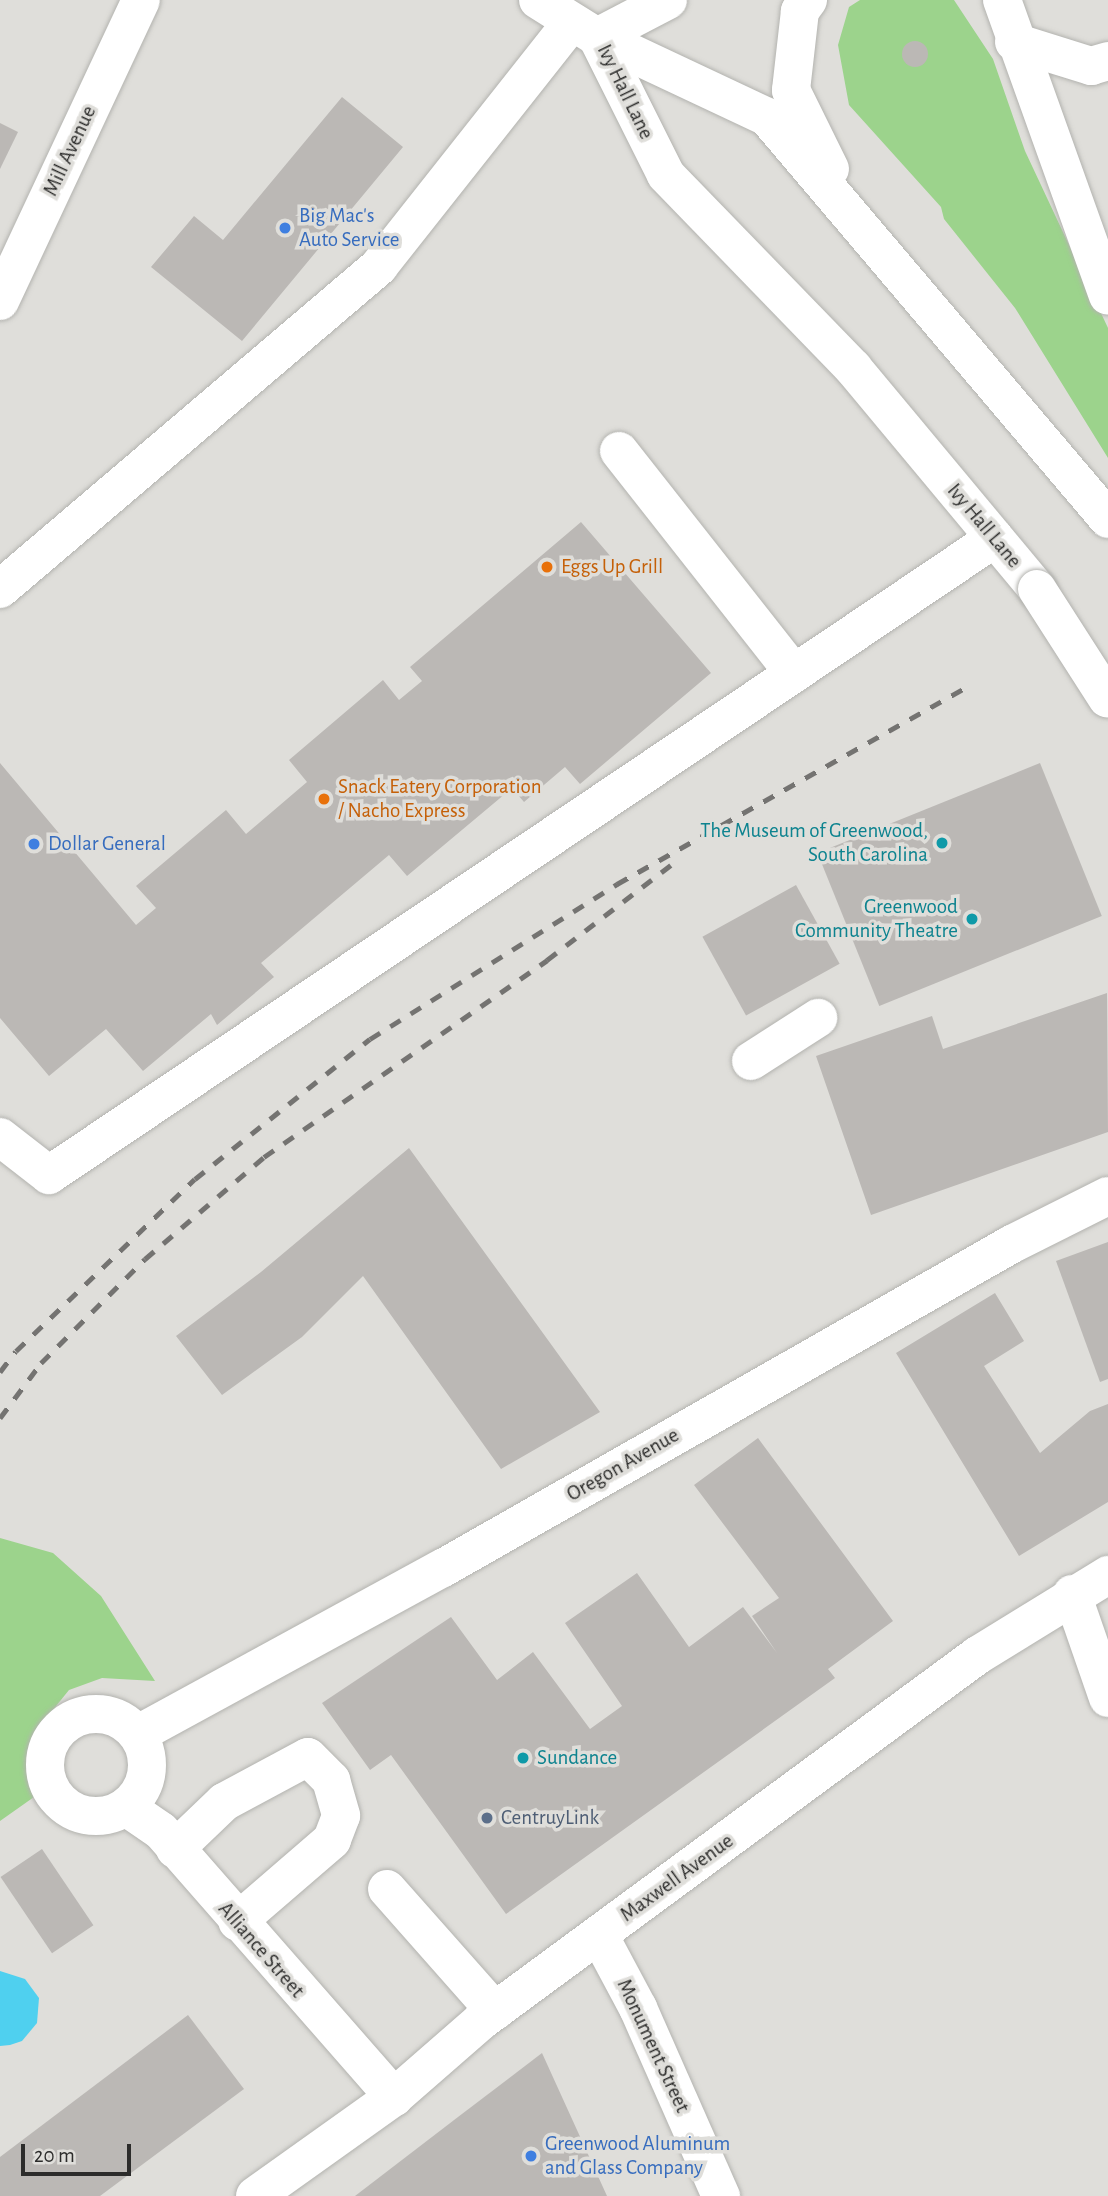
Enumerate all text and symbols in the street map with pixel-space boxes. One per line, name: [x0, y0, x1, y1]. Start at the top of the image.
street label: Ivy Hall Lane: [591, 40, 659, 144]
street label: Mill Avenue: [38, 102, 102, 200]
place label: Big Mac's Auto Service: [299, 203, 400, 253]
marker: Big Mac's Auto Service: [277, 220, 293, 236]
street label: Ivy Hall Lane: [941, 479, 1027, 573]
place label: Eggs Up Grill: [561, 554, 663, 580]
marker: Eggs Up Grill: [539, 559, 555, 575]
place label: Snack Eatery Corporation / Nacho Express: [338, 774, 541, 824]
marker: Snack Eatery Corporation / Nacho Express: [316, 791, 332, 807]
place label: The Museum of Greenwood, South Carolina: [700, 818, 928, 868]
place label: Dollar General: [48, 831, 166, 857]
marker: The Museum of Greenwood, South Carolina: [934, 835, 950, 851]
marker: Dollar General: [26, 836, 42, 852]
place label: Greenwood Community Theatre: [795, 894, 958, 944]
marker: Greenwood Community Theatre: [964, 911, 980, 927]
street label: Oregon Avenue: [562, 1423, 684, 1507]
place label: Sundance: [537, 1745, 617, 1771]
marker: Sundance: [515, 1750, 531, 1766]
place label: CentruyLink: [501, 1805, 599, 1831]
marker: CentruyLink: [479, 1810, 495, 1826]
street label: Maxwell Avenue: [615, 1828, 739, 1928]
street label: Alliance Street: [213, 1897, 309, 2003]
street label: Monument Street: [611, 1975, 695, 2117]
scale bar: [24, 2130, 135, 2174]
place label: Greenwood Aluminum and Glass Company: [545, 2131, 730, 2181]
text: 20 m: [34, 2145, 75, 2166]
marker: Greenwood Aluminum and Glass Company: [523, 2148, 539, 2164]

